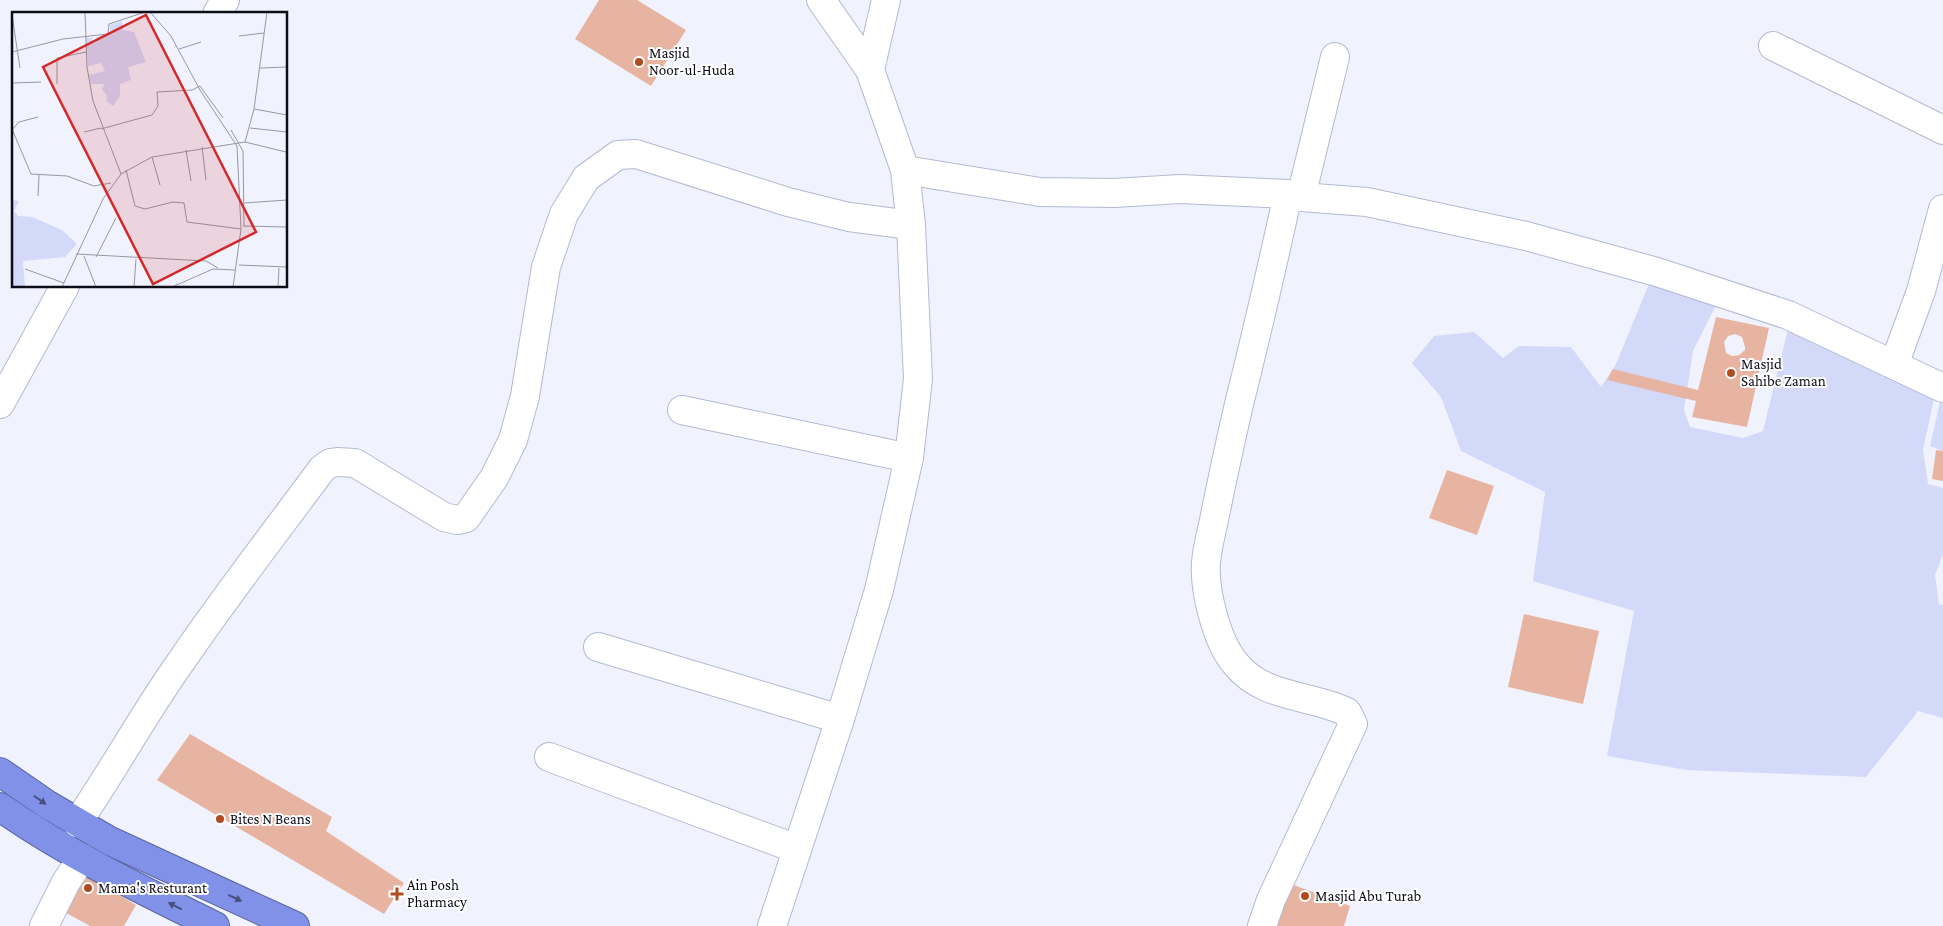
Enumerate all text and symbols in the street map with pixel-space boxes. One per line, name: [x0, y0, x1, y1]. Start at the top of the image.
inset map: [12, 12, 288, 288]
place label: Masjid Noor-ul-Huda: [649, 45, 735, 78]
marker: Masjid Noor-ul-Huda: [633, 56, 645, 68]
place label: Masjid Sahibe Zaman: [1741, 356, 1826, 389]
marker: Masjid Sahibe Zaman: [1725, 367, 1737, 379]
one-way arrow: [33, 795, 47, 805]
place label: Bites N Beans: [230, 811, 311, 827]
marker: Bites N Beans: [214, 813, 226, 825]
place label: Ain Posh Pharmacy: [407, 877, 467, 911]
place label: Mama's Resturant: [98, 880, 208, 896]
marker: Mama's Resturant: [82, 882, 94, 894]
marker: Ain Posh Pharmacy: [391, 888, 403, 900]
place label: Masjid Abu Turab: [1315, 888, 1422, 905]
marker: Masjid Abu Turab: [1299, 890, 1311, 902]
one-way arrow: [228, 894, 242, 902]
one-way arrow: [168, 902, 182, 910]

